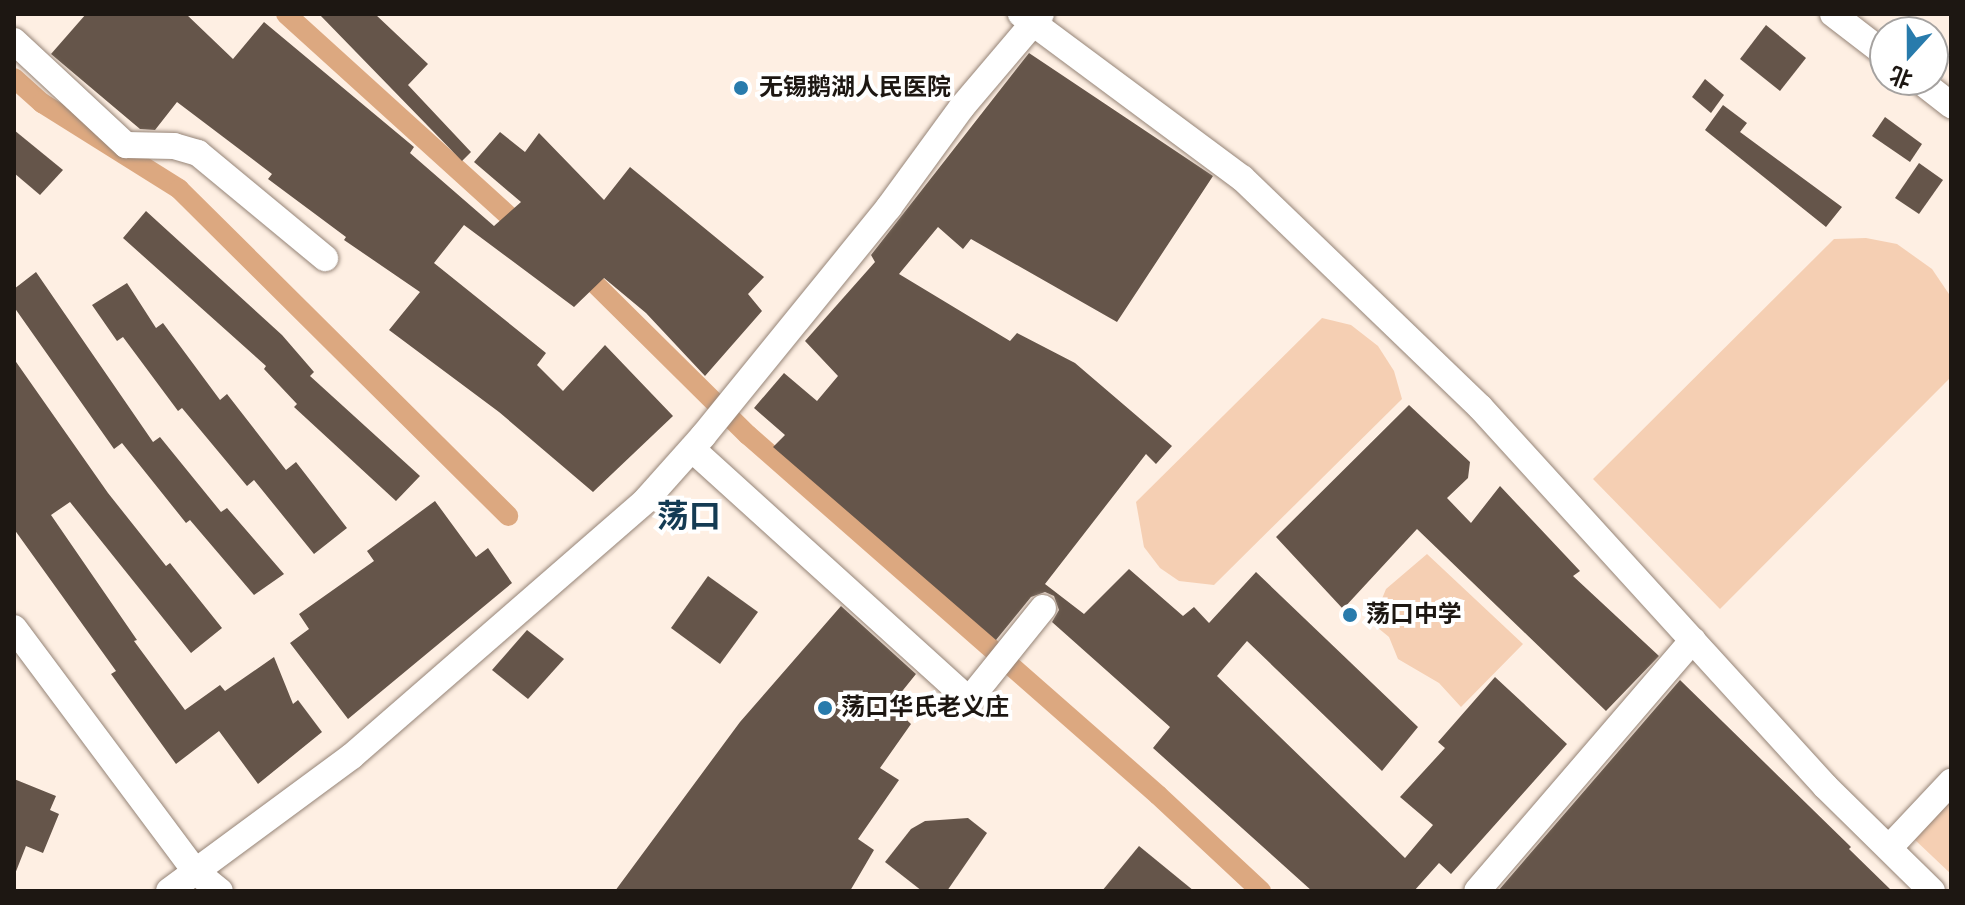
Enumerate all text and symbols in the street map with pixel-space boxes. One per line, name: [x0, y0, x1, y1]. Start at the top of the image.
north arrow: [1869, 16, 1949, 96]
text: 北: [1886, 61, 1916, 93]
place label: 无锡鹅湖人民医院: [759, 74, 951, 102]
marker: 无锡鹅湖人民医院: [730, 77, 752, 99]
district label: 荡口: [657, 497, 721, 535]
place label: 荡口中学: [1366, 601, 1462, 629]
marker: 荡口中学: [1341, 606, 1359, 624]
place label: 荡口华氏老义庄: [841, 694, 1009, 722]
marker: 荡口华氏老义庄: [816, 699, 834, 717]

